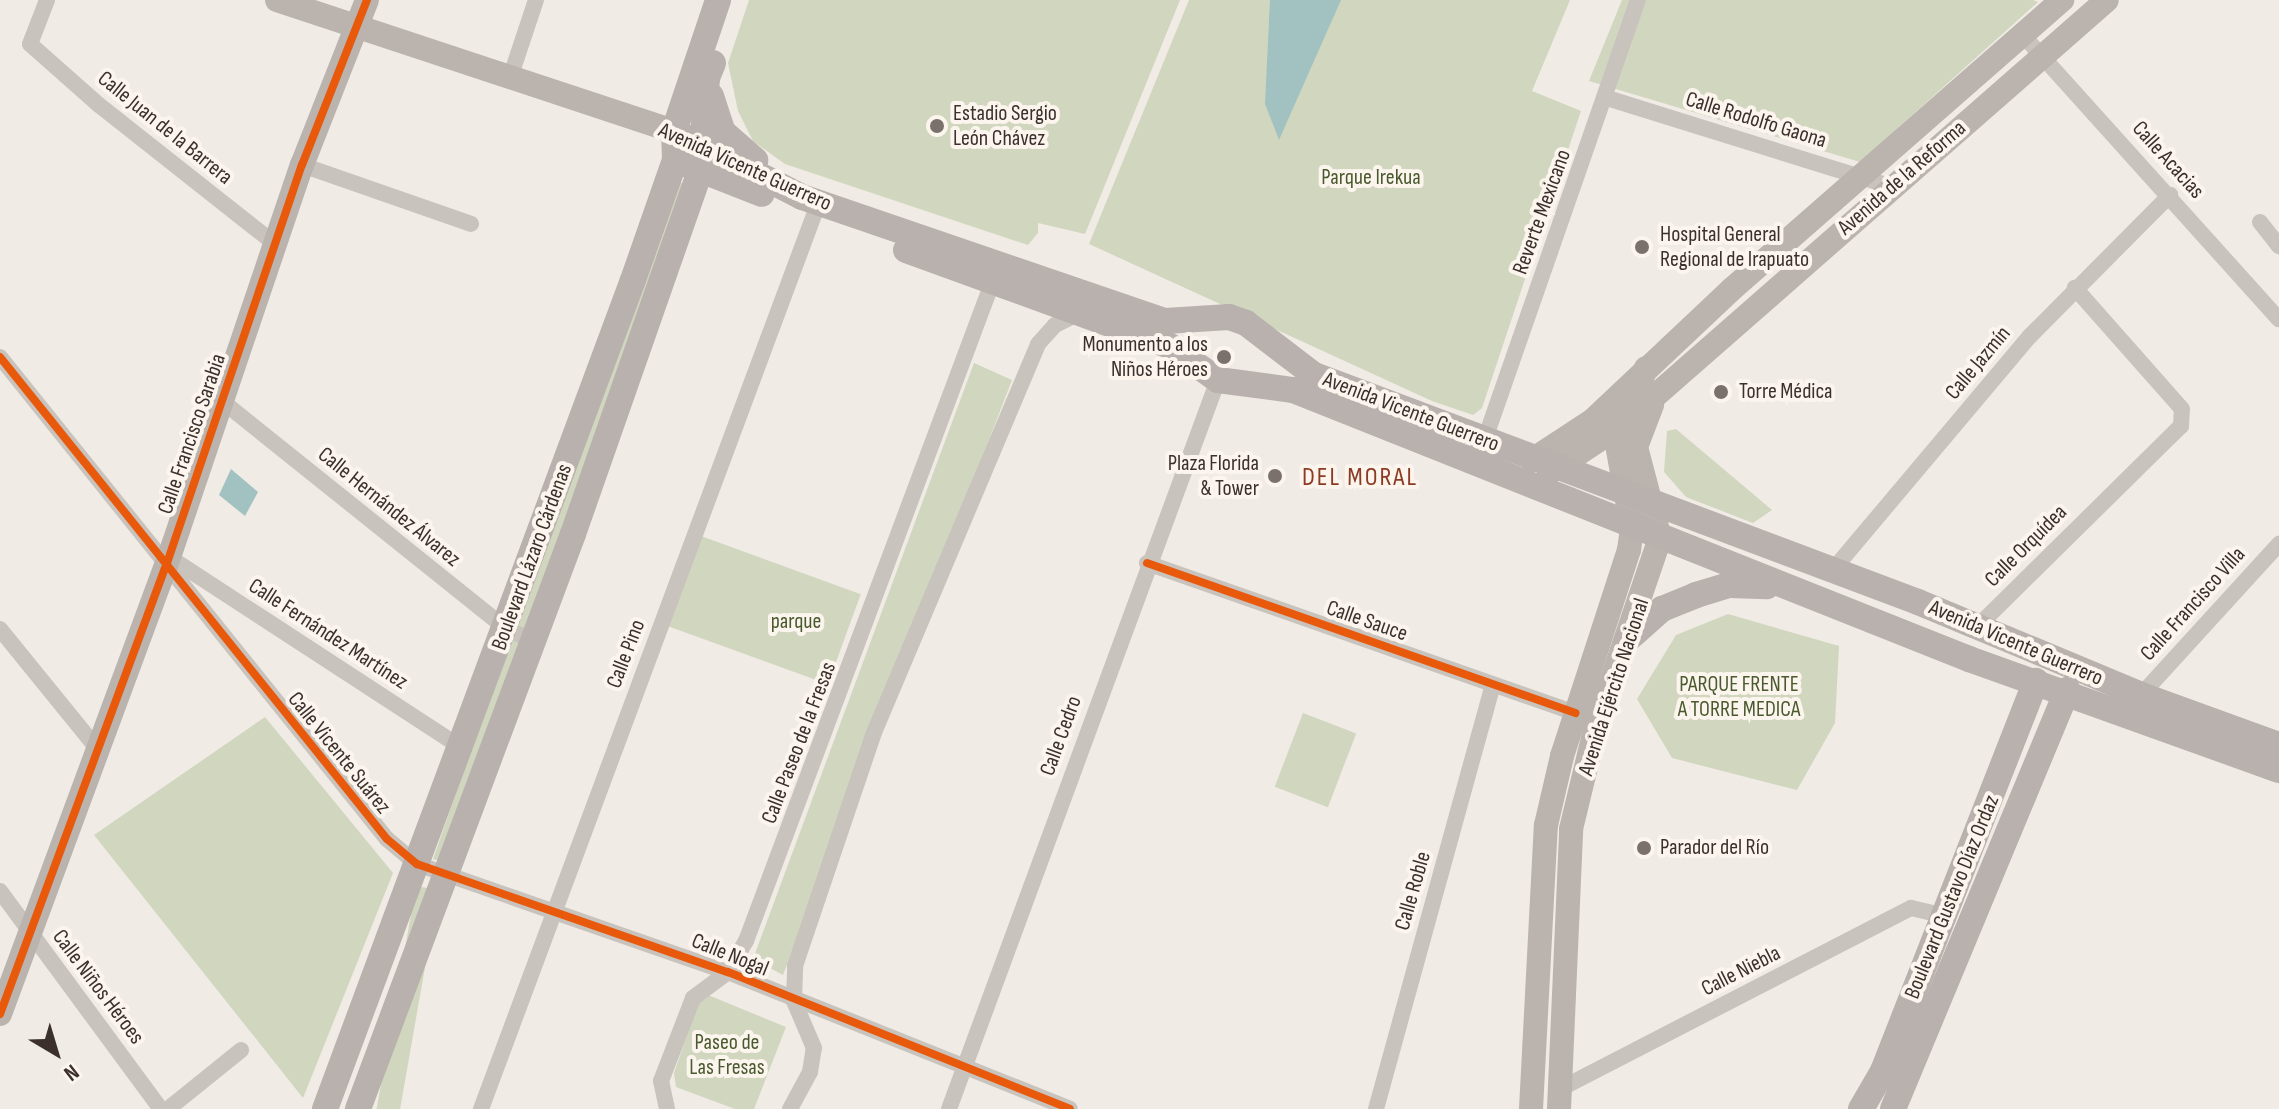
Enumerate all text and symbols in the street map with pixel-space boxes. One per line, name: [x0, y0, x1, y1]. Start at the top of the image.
street label: Calle Juan de la Barrera: [92, 66, 238, 190]
street label: Calle Rodolfo Gaona: [1683, 86, 1829, 154]
place label: Estadio Sergio León Chávez: [953, 100, 1057, 152]
street label: Avenida de la Reforma: [1833, 115, 1971, 241]
street label: Calle Acacias: [2126, 116, 2210, 204]
street label: Avenida Vicente Guerrero: [655, 117, 835, 217]
marker: Estadio Sergio León Chávez: [928, 117, 946, 135]
street label: Reverte Mexicano: [1507, 146, 1577, 278]
park label: Parque Irekua: [1321, 165, 1421, 191]
place label: Hospital General Regional de Irapuato: [1660, 221, 1809, 272]
marker: Hospital General Regional de Irapuato: [1631, 236, 1653, 258]
street label: Calle Jazmín: [1940, 321, 2016, 405]
place label: Monumento a los Niños Héroes: [1082, 331, 1208, 382]
marker: Monumento a los Niños Héroes: [1215, 348, 1233, 366]
street label: Calle Francisco Sarabia: [152, 350, 232, 518]
street label: Avenida Vicente Guerrero: [1319, 366, 1503, 458]
place label: Torre Médica: [1739, 379, 1832, 405]
marker: Torre Médica: [1710, 381, 1732, 403]
street label: Calle Hernández Álvarez: [313, 442, 465, 572]
place label: Plaza Florida & Tower: [1168, 450, 1259, 502]
street label: Boulevard Lázaro Cárdenas: [486, 460, 578, 654]
district label: DEL MORAL: [1302, 462, 1418, 494]
marker: Plaza Florida & Tower: [1266, 467, 1284, 485]
street label: Calle Orquídea: [1980, 500, 2072, 592]
street label: Calle Francisco Villa: [2135, 542, 2251, 666]
street label: Calle Fernández Martínez: [244, 573, 412, 695]
street label: Avenida Vicente Guerrero: [1925, 594, 2107, 692]
street label: Calle Sauce: [1323, 595, 1411, 647]
street label: Avenida Ejército Nacional: [1573, 595, 1655, 779]
park label: parque: [771, 609, 821, 635]
street label: Calle Pino: [601, 616, 651, 692]
street label: Calle Paseo de la Fresas: [756, 658, 842, 828]
park label: PARQUE FRENTE A TORRE MEDICA: [1678, 671, 1800, 722]
street label: Calle Vicente Suárez: [282, 687, 396, 819]
street label: Calle Cedro: [1034, 693, 1088, 779]
street label: Boulevard Gustavo Díaz Ordaz: [1899, 791, 2005, 1003]
place label: Parador del Río: [1660, 835, 1769, 861]
marker: Parador del Río: [1635, 839, 1653, 857]
street label: Calle Roble: [1389, 849, 1437, 933]
street label: Calle Niños Héroes: [46, 925, 150, 1049]
street label: Calle Nogal: [688, 928, 772, 982]
street label: Calle Niebla: [1697, 940, 1785, 1002]
north arrow: [16, 1013, 96, 1093]
park label: Paseo de Las Fresas: [689, 1029, 765, 1080]
text: N: [58, 1058, 84, 1087]

